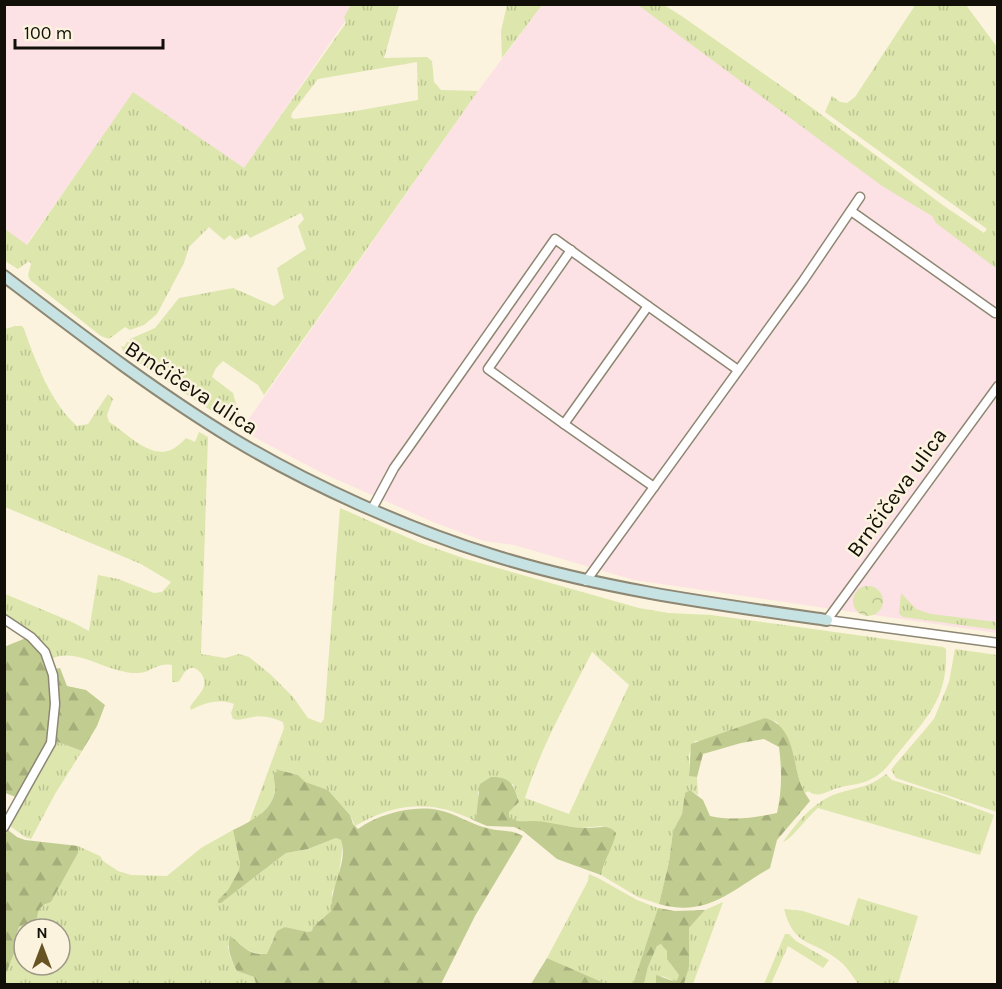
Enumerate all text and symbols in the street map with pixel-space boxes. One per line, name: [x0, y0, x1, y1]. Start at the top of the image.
scale bar: [15, 12, 164, 50]
text: 100 m: [24, 22, 72, 44]
street label: Brnčičeva ulica: [120, 335, 263, 441]
street label: Brnčičeva ulica: [841, 423, 952, 562]
north arrow: [12, 917, 72, 977]
text: N: [36, 923, 48, 942]

